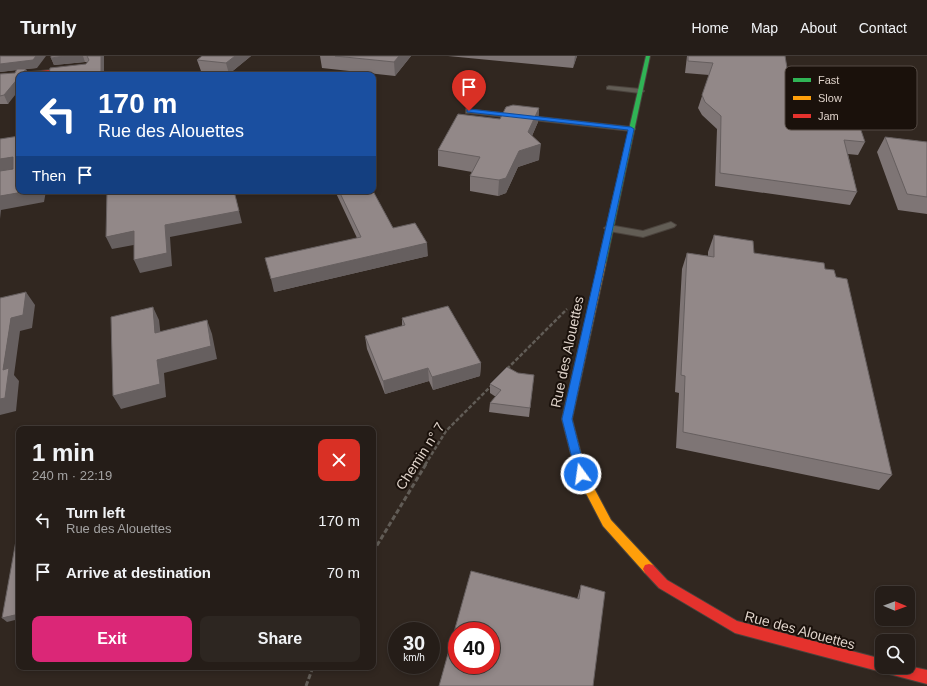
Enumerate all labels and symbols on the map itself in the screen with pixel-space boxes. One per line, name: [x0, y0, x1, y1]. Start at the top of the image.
legend: [785, 66, 917, 130]
pin: [452, 70, 486, 111]
text: Fast: [818, 74, 839, 86]
text: Slow: [818, 92, 842, 104]
text: Jam: [818, 110, 839, 122]
street label: Rue des Alouettes: [547, 295, 587, 409]
street label: Chemin n° 7: [392, 419, 448, 493]
position arrow: [560, 453, 602, 495]
north arrow: [875, 586, 915, 626]
street label: Rue des Alouettes: [743, 608, 857, 652]
speed limit sign: 40: [448, 622, 500, 674]

